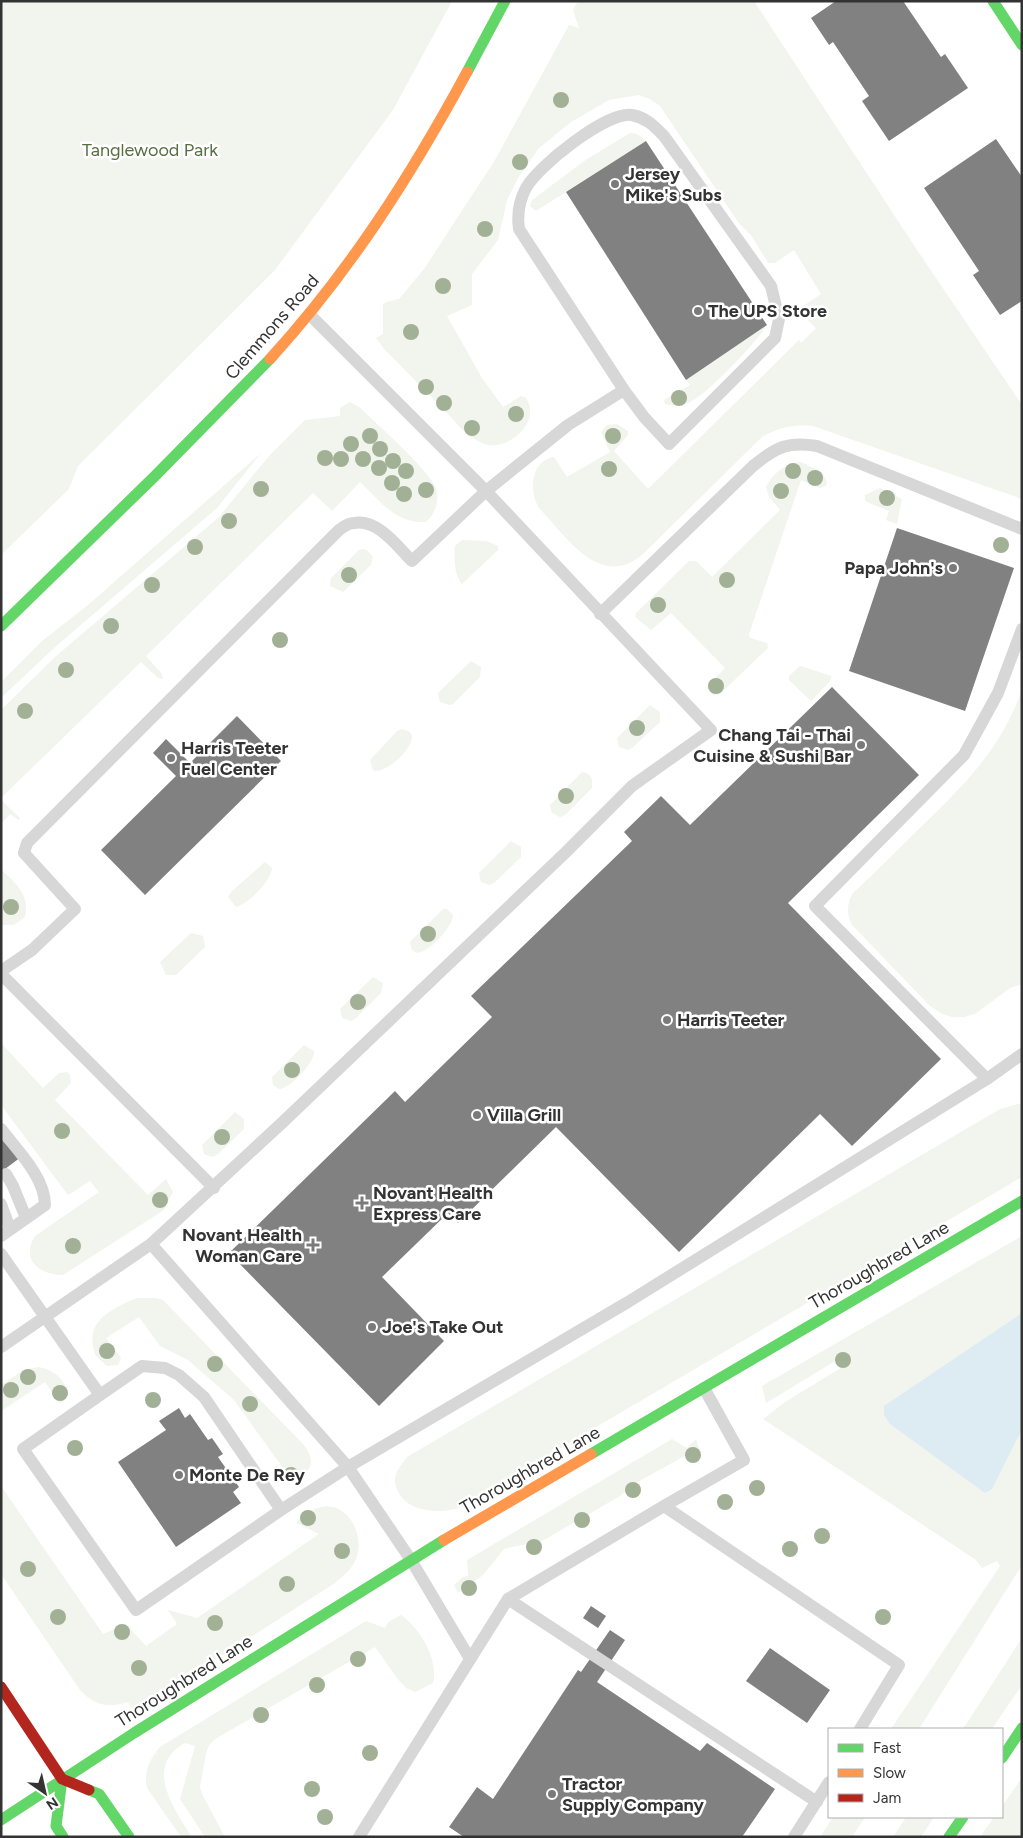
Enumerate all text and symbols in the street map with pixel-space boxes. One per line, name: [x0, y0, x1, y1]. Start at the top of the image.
park label: Tanglewood Park: [82, 139, 218, 161]
place label: Jersey Mike's Subs: [625, 163, 722, 206]
marker: Jersey Mike's Subs: [609, 178, 621, 190]
street label: Clemmons Road: [220, 270, 324, 384]
place label: The UPS Store: [708, 300, 827, 322]
marker: The UPS Store: [692, 305, 704, 317]
place label: Papa John's: [844, 557, 944, 579]
marker: Papa John's: [947, 562, 959, 574]
place label: Chang Tai - Thai Cuisine & Sushi Bar: [693, 724, 851, 767]
place label: Harris Teeter Fuel Center: [181, 737, 288, 780]
marker: Chang Tai - Thai Cuisine & Sushi Bar: [855, 739, 867, 751]
marker: Harris Teeter Fuel Center: [165, 752, 177, 764]
place label: Harris Teeter: [677, 1009, 784, 1031]
marker: Harris Teeter: [661, 1014, 673, 1026]
place label: Villa Grill: [487, 1104, 561, 1126]
marker: Villa Grill: [471, 1109, 483, 1121]
place label: Novant Health Express Care: [373, 1182, 493, 1225]
marker: Novant Health Express Care: [355, 1196, 369, 1210]
street label: Thoroughbred Lane: [805, 1216, 953, 1314]
place label: Novant Health Woman Care: [182, 1224, 302, 1267]
marker: Novant Health Woman Care: [306, 1238, 320, 1252]
place label: Joe's Take Out: [382, 1316, 503, 1338]
marker: Joe's Take Out: [366, 1321, 378, 1333]
street label: Thoroughbred Lane: [456, 1421, 604, 1519]
place label: Monte De Rey: [189, 1464, 305, 1486]
marker: Monte De Rey: [173, 1469, 185, 1481]
street label: Thoroughbred Lane: [111, 1630, 257, 1732]
legend: [828, 1728, 1003, 1818]
text: Fast: [873, 1739, 902, 1757]
text: Slow: [873, 1764, 906, 1782]
north arrow: [20, 1768, 70, 1818]
place label: Tractor Supply Company: [562, 1773, 704, 1816]
marker: Tractor Supply Company: [546, 1788, 558, 1800]
text: Jam: [873, 1789, 901, 1807]
text: N: [43, 1793, 61, 1813]

